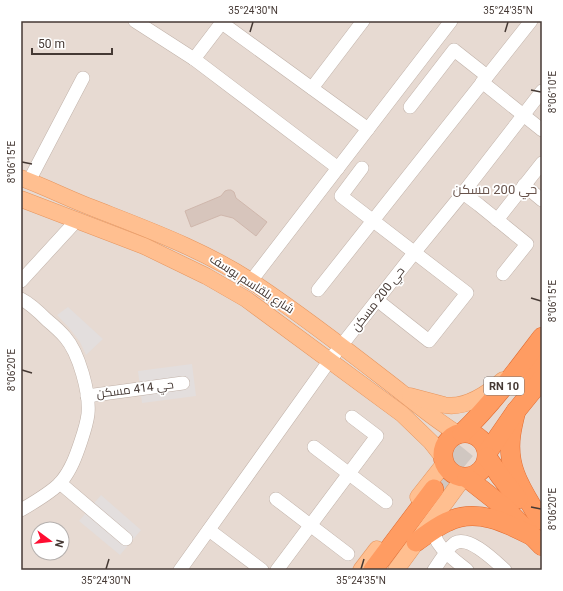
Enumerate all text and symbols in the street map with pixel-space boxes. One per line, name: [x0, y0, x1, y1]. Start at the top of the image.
text: 35°24'30"N: [228, 5, 278, 16]
text: 35°24'35"N: [483, 5, 533, 16]
scale bar: [32, 30, 112, 56]
text: 50 m: [38, 37, 65, 51]
text: 8°06'10"E: [547, 70, 558, 113]
text: 8°06'15"E: [6, 140, 17, 183]
district label: حي 200 مسكن: [453, 182, 537, 200]
street label: شارع بلقاسم يوسف: [207, 251, 297, 317]
street label: حي 200 مسكن: [349, 264, 410, 336]
text: 8°06'15"E: [547, 279, 558, 322]
text: 8°06'20"E: [6, 348, 17, 391]
street label: حي 414 مسكن: [96, 377, 175, 404]
road number: RN 10: [484, 377, 524, 395]
text: 8°06'20"E: [547, 487, 558, 530]
north arrow: [30, 521, 70, 561]
text: N: [52, 538, 66, 549]
text: 35°24'30"N: [81, 575, 131, 586]
text: 35°24'35"N: [336, 575, 386, 586]

